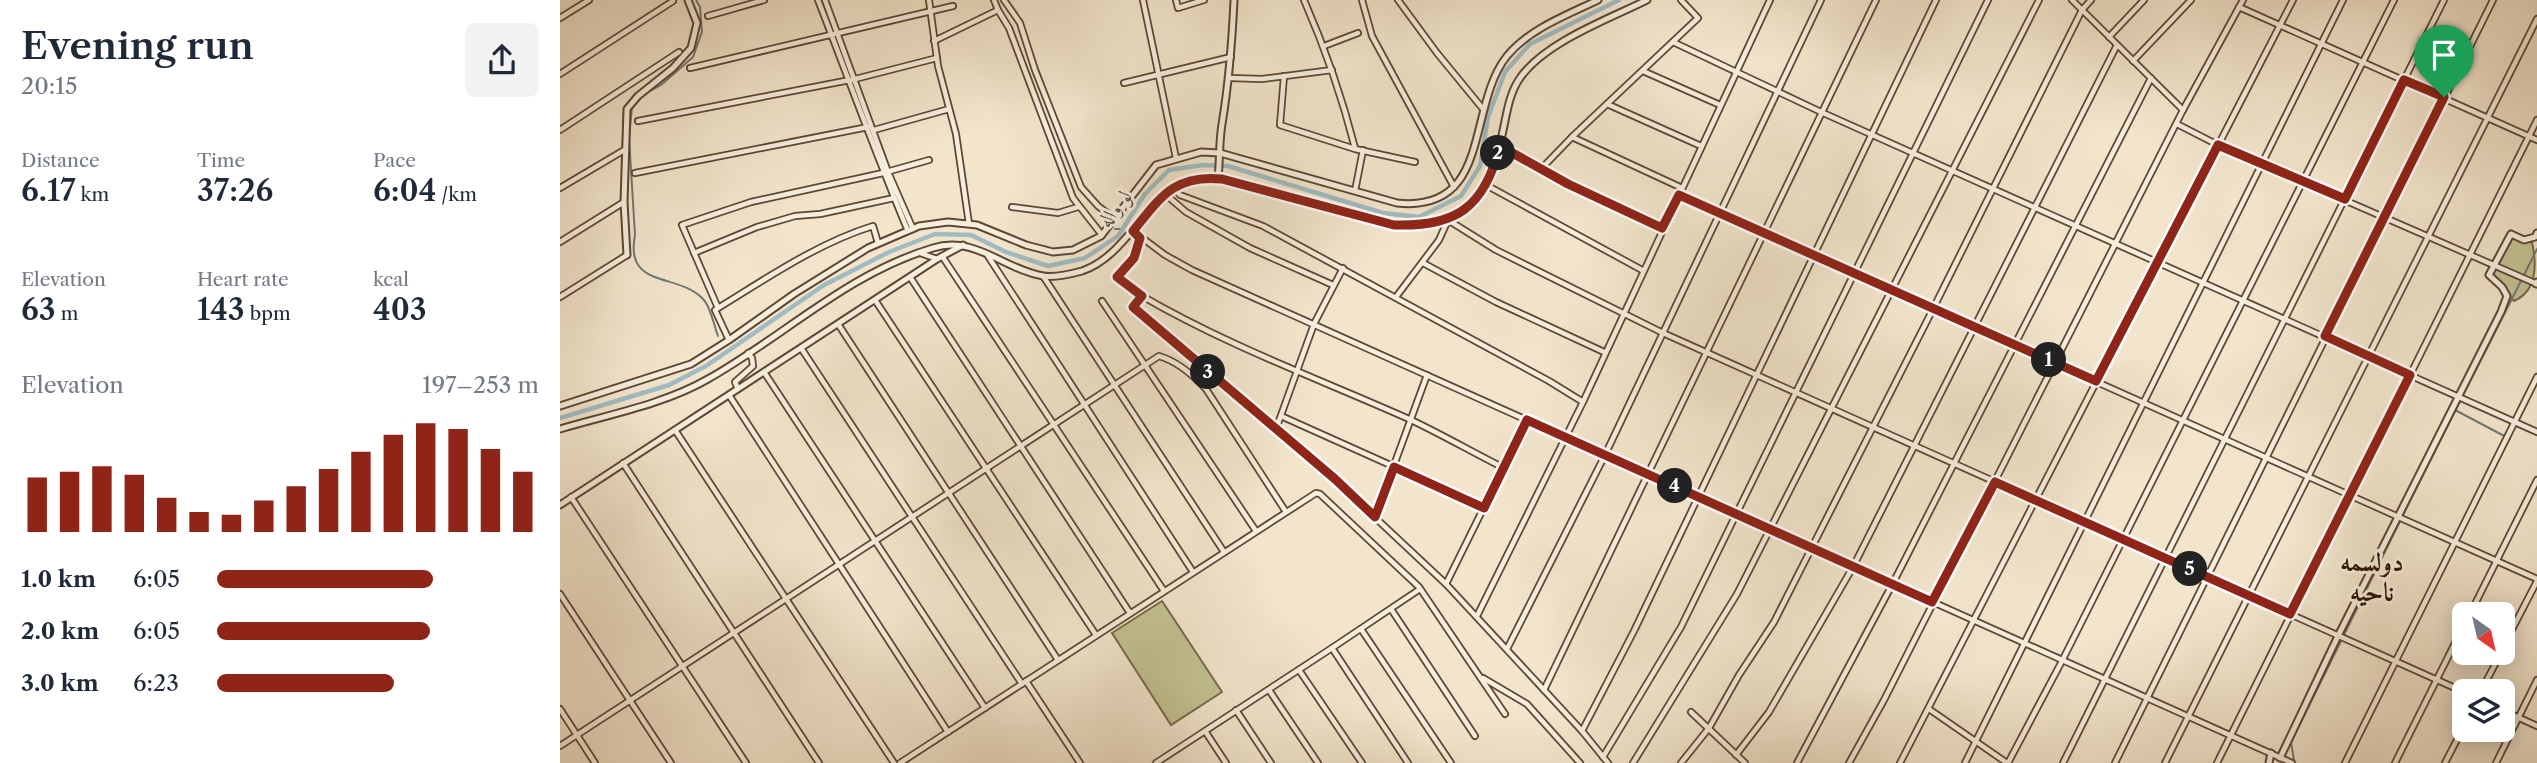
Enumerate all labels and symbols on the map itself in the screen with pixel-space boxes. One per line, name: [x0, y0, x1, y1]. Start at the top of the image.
pin: [2414, 25, 2474, 97]
pin: 2: [1480, 136, 1516, 170]
water label: لو واله: [1092, 184, 1138, 232]
pin: 1: [2032, 342, 2066, 378]
pin: 3: [1190, 354, 1226, 390]
pin: 4: [1658, 468, 1692, 504]
district label: دولسمه ناحیه: [2340, 546, 2404, 608]
pin: 5: [2172, 552, 2208, 586]
north arrow: [2452, 602, 2515, 665]

